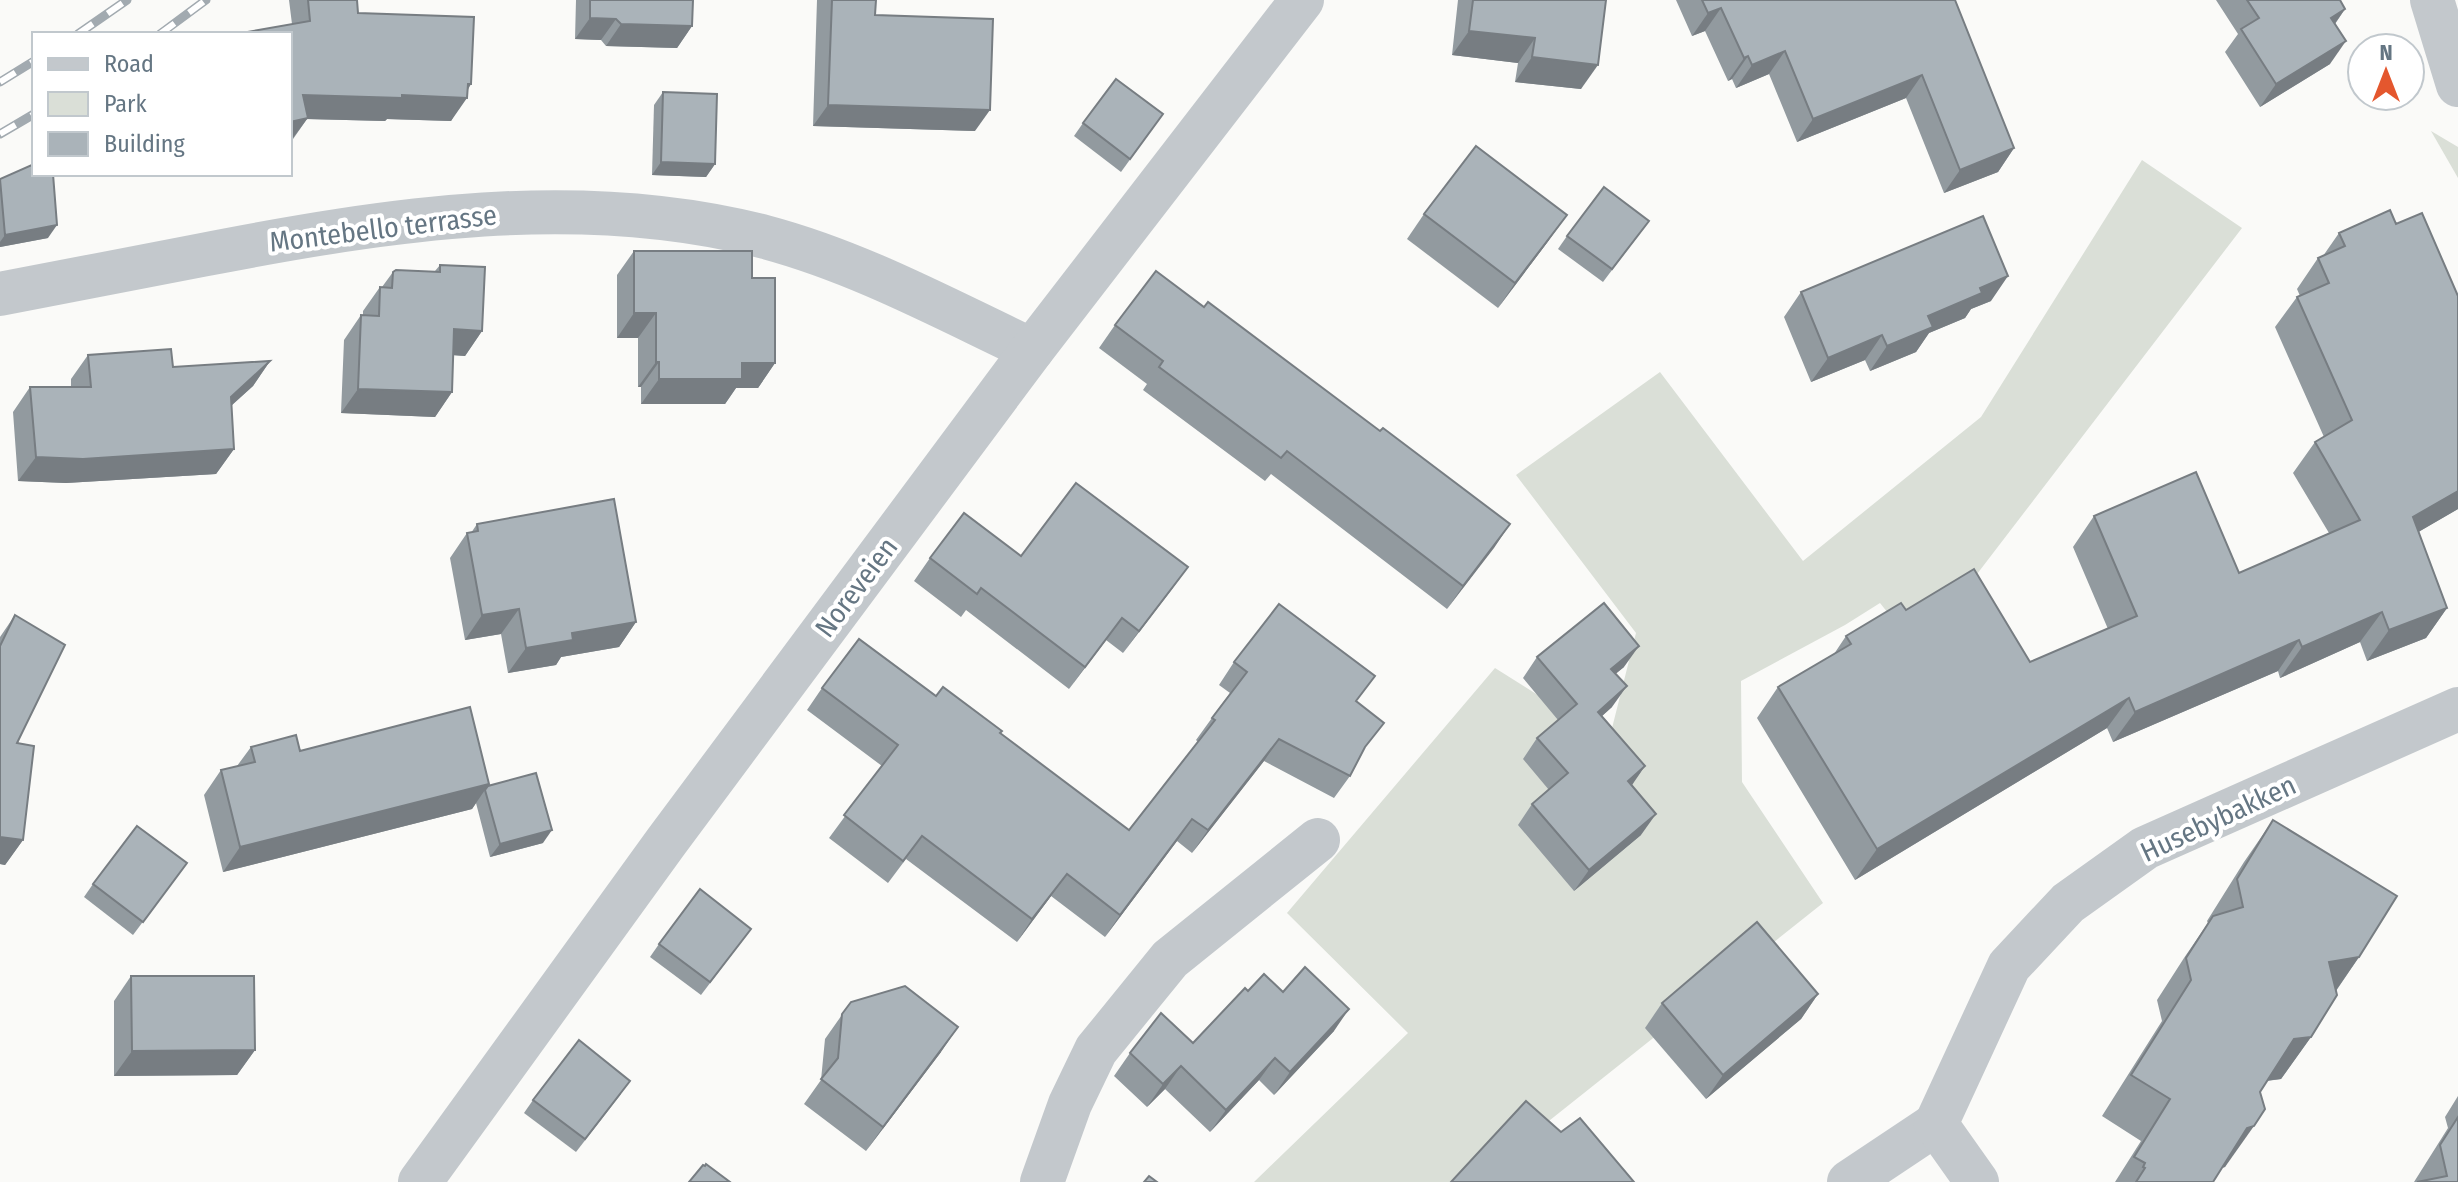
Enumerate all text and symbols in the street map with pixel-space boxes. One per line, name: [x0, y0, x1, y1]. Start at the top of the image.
legend: [32, 32, 292, 176]
north arrow: [2346, 32, 2426, 112]
text: N: [2379, 39, 2393, 66]
text: Road: [104, 50, 154, 78]
text: Park: [104, 90, 147, 118]
text: Building: [104, 130, 186, 158]
street label: Montebello terrasse: [267, 198, 499, 259]
street label: Noreveien: [808, 531, 905, 644]
street label: Husebybakken: [2135, 768, 2301, 869]

